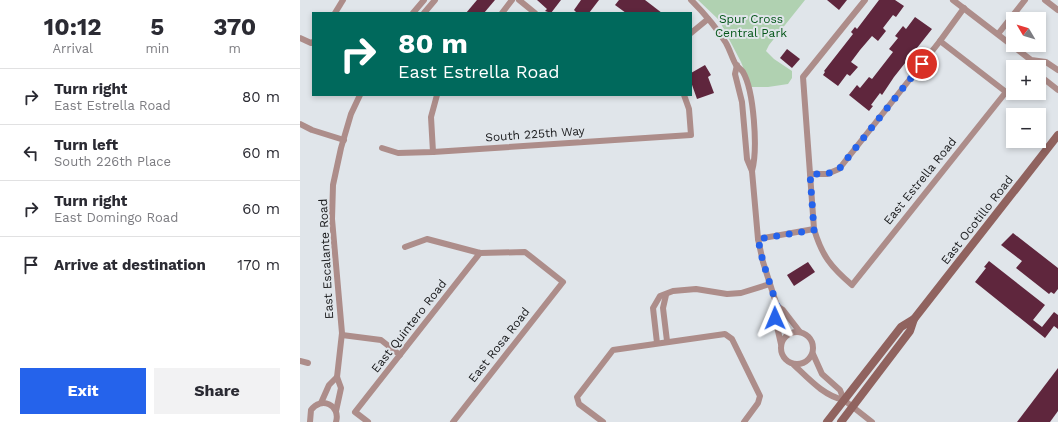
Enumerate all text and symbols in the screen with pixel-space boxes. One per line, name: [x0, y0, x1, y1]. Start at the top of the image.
park label: Spur Cross Central Park: [715, 12, 787, 40]
north arrow: [1006, 12, 1046, 52]
map controls: [1006, 12, 1046, 148]
text: 10:12: [44, 13, 102, 41]
text: 5: [150, 13, 164, 41]
text: 370: [213, 13, 256, 41]
text: 80 m: [398, 27, 468, 60]
icon: right: [332, 28, 384, 80]
text: Arrival: [52, 41, 93, 56]
text: min: [145, 41, 169, 56]
text: m: [228, 41, 241, 56]
pin: [905, 47, 939, 81]
icon: arrive: [911, 53, 933, 75]
button: +: [1006, 60, 1046, 100]
text: East Estrella Road: [398, 61, 560, 82]
text: Turn right: [54, 80, 127, 98]
icon: right: [20, 86, 42, 108]
text: 80 m: [242, 88, 280, 106]
text: East Estrella Road: [54, 98, 171, 113]
button: −: [1006, 108, 1046, 148]
street label: South 225th Way: [485, 123, 586, 144]
street label: East Estrella Road: [881, 135, 959, 227]
text: Turn left: [54, 136, 118, 154]
icon: left: [20, 142, 42, 164]
text: 60 m: [242, 144, 280, 162]
text: South 226th Place: [54, 154, 171, 169]
street label: East Ocotillo Road: [938, 173, 1016, 267]
text: Turn right: [54, 192, 127, 210]
icon: right: [20, 198, 42, 220]
street label: East Escalante Road: [316, 198, 336, 320]
text: 60 m: [242, 200, 280, 218]
text: East Domingo Road: [54, 210, 178, 225]
icon: arrive: [20, 254, 42, 276]
text: Arrive at destination: [54, 256, 206, 274]
text: 170 m: [237, 256, 280, 274]
street label: East Quintero Road: [368, 277, 450, 375]
position arrow: [754, 297, 796, 339]
street label: East Rosa Road: [465, 305, 533, 385]
button: Exit: [20, 368, 146, 414]
button: Share: [154, 368, 280, 414]

